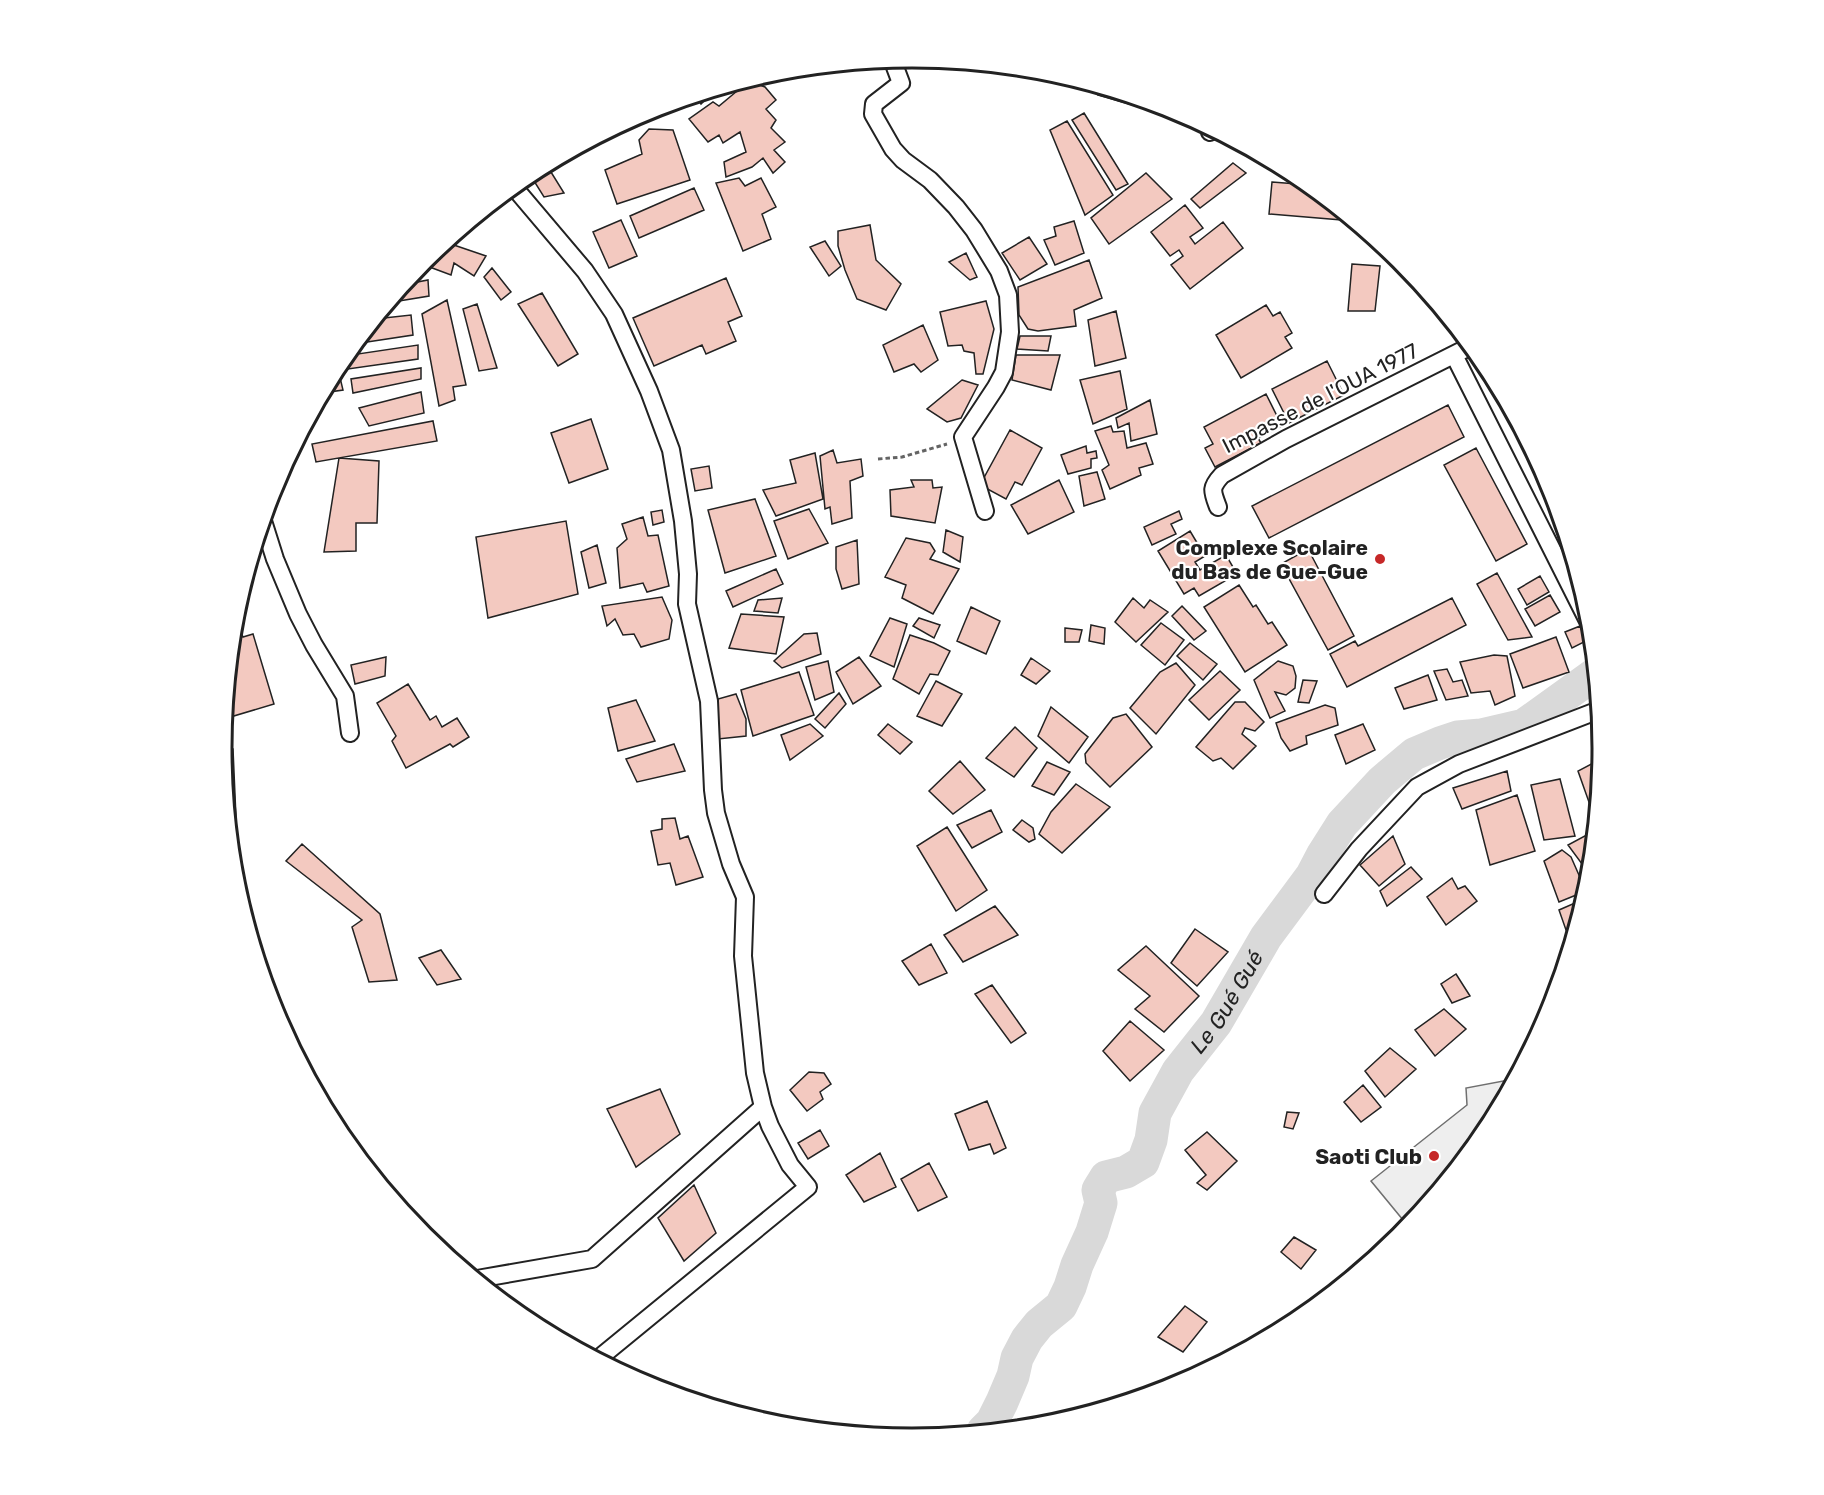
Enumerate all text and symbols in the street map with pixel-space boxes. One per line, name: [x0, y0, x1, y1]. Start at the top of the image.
street label: Impasse de l'OUA 1977: [1218, 338, 1422, 458]
place label: Complexe Scolaire du Bas de Gue-Gue: [1171, 535, 1368, 584]
marker: Complexe Scolaire du Bas de Gue-Gue: [1373, 552, 1387, 566]
water label: Le Gué Gué: [1184, 946, 1269, 1058]
place label: Saoti Club: [1315, 1144, 1422, 1169]
marker: Saoti Club: [1427, 1149, 1441, 1163]

